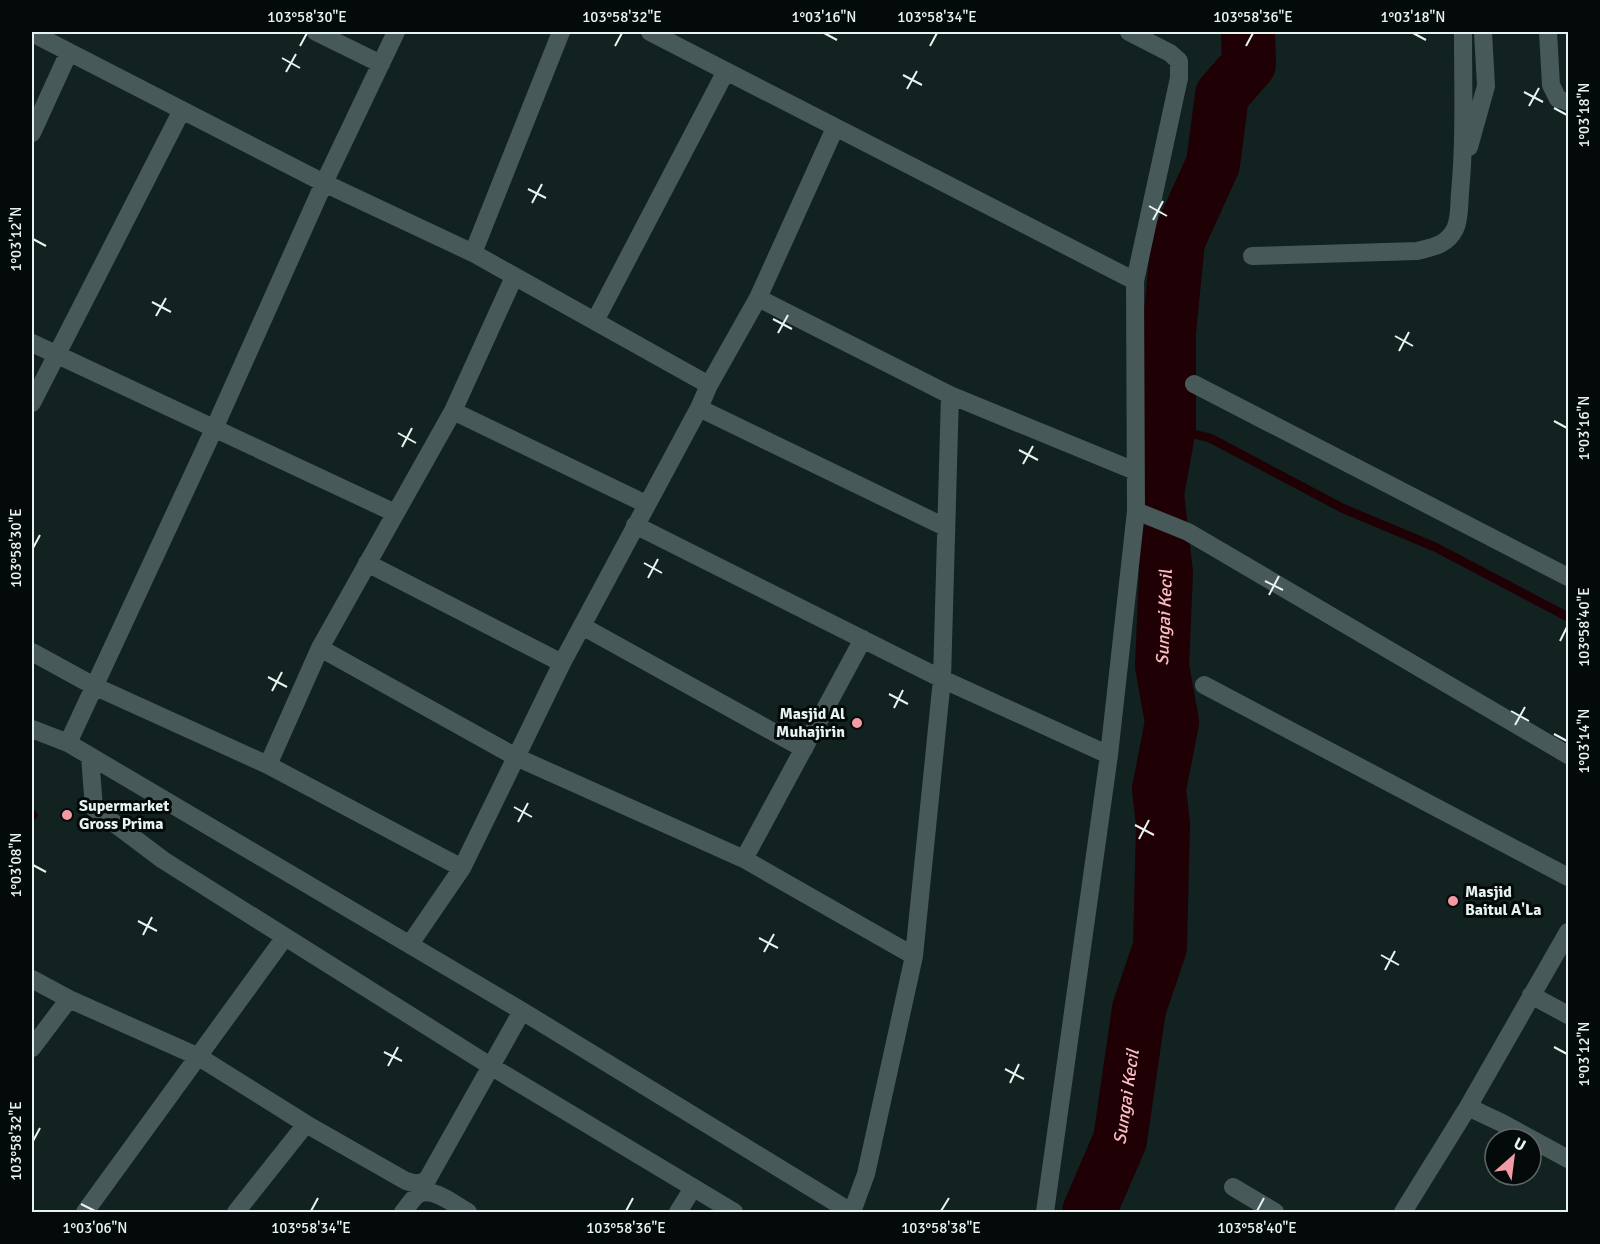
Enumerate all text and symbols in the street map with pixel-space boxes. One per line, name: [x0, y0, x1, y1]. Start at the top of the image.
text: 103°58'30"E: [267, 8, 347, 26]
text: 103°58'32"E: [582, 8, 662, 26]
text: 1°03'16"N: [791, 8, 857, 26]
text: 103°58'34"E: [897, 8, 977, 26]
text: 103°58'36"E: [1213, 8, 1293, 26]
text: 1°03'18"N: [1380, 8, 1446, 26]
text: 1°03'18"N: [1575, 82, 1593, 148]
text: 1°03'12"N: [7, 206, 25, 272]
text: 1°03'16"N: [1575, 395, 1593, 461]
text: 103°58'30"E: [7, 508, 25, 588]
water label: Sungai Kecil: [1151, 567, 1177, 666]
text: 103°58'40"E: [1575, 587, 1593, 667]
place label: Masjid Al Muhajirin: [776, 704, 845, 742]
text: 1°03'14"N: [1575, 708, 1593, 774]
marker: Masjid Al Muhajirin: [850, 716, 864, 730]
place label: Supermarket Gross Prima: [79, 796, 169, 834]
marker: Supermarket Gross Prima: [60, 808, 74, 822]
text: 1°03'08"N: [7, 832, 25, 898]
place label: Masjid Baitul A'La: [1465, 882, 1542, 920]
marker: Masjid Baitul A'La: [1446, 894, 1460, 908]
text: 1°03'12"N: [1575, 1021, 1593, 1087]
water label: Sungai Kecil: [1109, 1046, 1144, 1146]
text: 103°58'32"E: [7, 1101, 25, 1181]
north arrow: [1483, 1127, 1543, 1187]
text: U: [1510, 1133, 1529, 1156]
text: 1°03'06"N: [62, 1219, 128, 1237]
text: 103°58'34"E: [271, 1219, 351, 1237]
text: 103°58'36"E: [586, 1219, 666, 1237]
text: 103°58'38"E: [901, 1219, 981, 1237]
text: 103°58'40"E: [1217, 1219, 1297, 1237]

